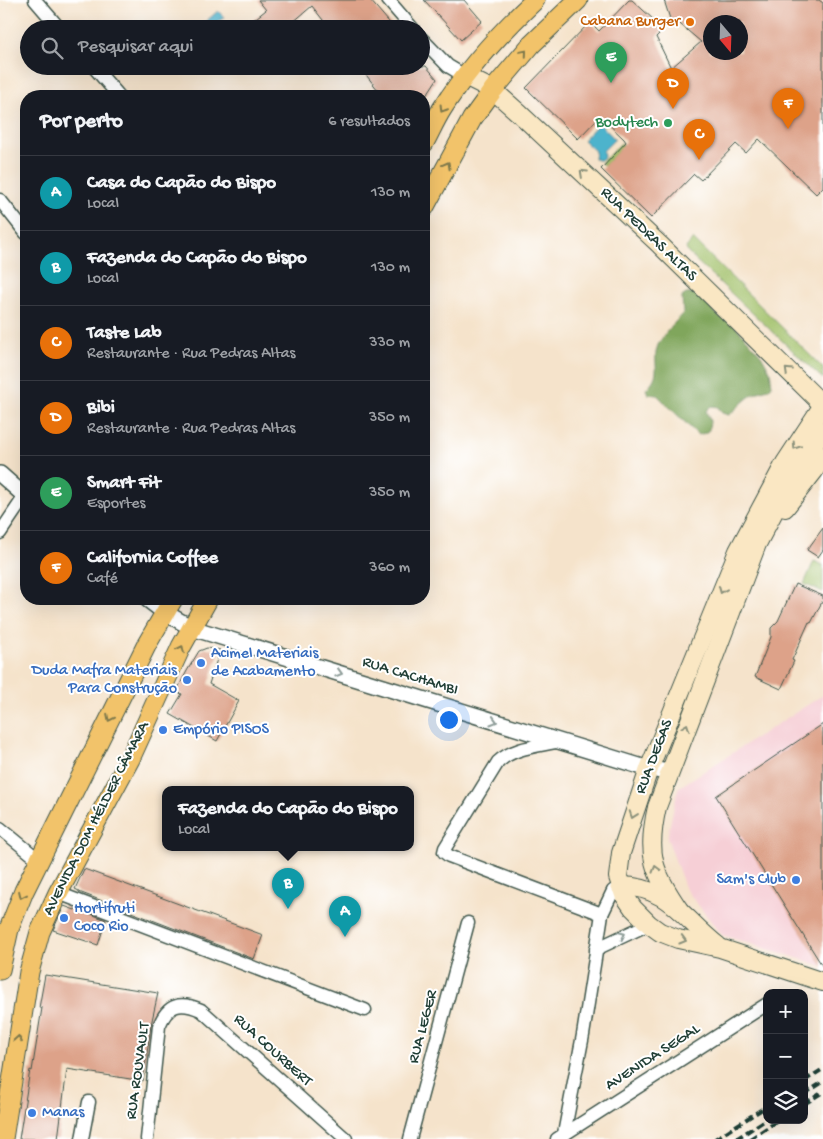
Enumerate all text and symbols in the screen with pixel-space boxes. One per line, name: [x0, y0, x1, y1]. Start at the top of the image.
place label: Cabana Burger: [580, 13, 681, 32]
north arrow: [703, 15, 748, 60]
marker: Cabana Burger: [684, 16, 696, 28]
search box: [20, 20, 430, 75]
icon: search: [38, 34, 66, 62]
text: Pesquisar aqui: [78, 36, 193, 59]
pin: E: [595, 42, 627, 83]
one-way arrow: [519, 50, 527, 59]
pin: D: [657, 68, 689, 109]
pin: F: [772, 88, 804, 129]
one-way arrow: [439, 103, 449, 112]
text: Por perto: [40, 110, 123, 135]
text: 6 resultados: [328, 113, 410, 132]
place label: Bodytech: [594, 114, 658, 133]
marker: Bodytech: [662, 117, 674, 129]
pin: C: [683, 119, 715, 160]
one-way arrow: [441, 161, 451, 170]
one-way arrow: [580, 170, 589, 179]
text: Casa do Capão do Bispo: [87, 172, 276, 195]
text: A: [51, 184, 61, 203]
text: 130 m: [371, 184, 410, 203]
street label: RUA PEDRAS ALTAS: [596, 184, 701, 286]
text: Local: [87, 195, 119, 214]
text: Fazenda do Capão do Bispo: [87, 247, 307, 270]
text: B: [52, 259, 60, 278]
text: 130 m: [371, 259, 410, 278]
text: Local: [87, 270, 119, 289]
text: Taste Lab: [87, 322, 161, 345]
text: C: [52, 334, 60, 353]
text: 330 m: [369, 334, 410, 353]
text: Restaurante · Rua Pedras Altas: [87, 345, 296, 364]
one-way arrow: [785, 367, 794, 376]
text: Bibi: [87, 397, 115, 420]
text: D: [51, 409, 61, 428]
text: 350 m: [369, 409, 410, 428]
text: Restaurante · Rua Pedras Altas: [87, 420, 296, 439]
one-way arrow: [793, 440, 802, 450]
text: Smart Fit: [87, 472, 160, 495]
text: E: [51, 484, 61, 503]
text: 350 m: [369, 484, 410, 503]
text: Esportes: [87, 495, 145, 514]
text: California Coffee: [87, 547, 218, 570]
text: F: [52, 559, 60, 578]
text: 360 m: [369, 559, 410, 578]
text: Café: [87, 570, 118, 589]
one-way arrow: [718, 585, 729, 594]
place label: Acimel Materiais de Acabamento: [211, 645, 320, 682]
one-way arrow: [174, 646, 184, 655]
street label: RUA CACHAMBI: [360, 653, 460, 701]
marker: Acimel Materiais de Acabamento: [195, 657, 207, 669]
place label: Duda Mafra Materiais Para Construção: [31, 662, 178, 699]
one-way arrow: [334, 667, 343, 677]
marker: Duda Mafra Materiais Para Construção: [181, 674, 193, 686]
your location: [436, 707, 462, 733]
one-way arrow: [106, 713, 116, 722]
one-way arrow: [490, 715, 498, 725]
street label: AVENIDA DOM HÉLDER CÂMARA: [38, 717, 155, 919]
street label: RUA DEGAS: [632, 717, 678, 797]
place label: Empório PISOS: [173, 721, 269, 740]
one-way arrow: [680, 723, 691, 732]
marker: Empório PISOS: [157, 724, 169, 736]
popup: [162, 786, 414, 851]
text: Fazenda do Capão do Bispo: [178, 798, 398, 821]
one-way arrow: [629, 810, 639, 818]
text: Local: [178, 821, 210, 840]
one-way arrow: [652, 866, 662, 874]
pin: B: [272, 868, 304, 909]
place label: Sam's Club: [716, 871, 787, 890]
marker: Sam's Club: [790, 874, 802, 886]
one-way arrow: [18, 890, 29, 899]
pin: A: [329, 896, 361, 937]
place label: Hortifruti Coco Rio: [74, 900, 135, 937]
marker: Hortifruti Coco Rio: [58, 912, 70, 924]
one-way arrow: [617, 931, 626, 942]
one-way arrow: [678, 934, 686, 944]
street label: RUA LEGER: [405, 988, 443, 1066]
map controls: [763, 989, 808, 1124]
button: +: [763, 989, 808, 1034]
street label: RUA COURBERT: [229, 1011, 316, 1092]
street label: RUA ROUVAULT: [123, 1020, 155, 1121]
street label: AVENIDA SEGAL: [602, 1020, 705, 1096]
button: −: [763, 1034, 808, 1079]
one-way arrow: [13, 1035, 23, 1043]
button: layers: [763, 1079, 808, 1124]
place label: Manas: [42, 1104, 85, 1123]
marker: Manas: [26, 1107, 38, 1119]

